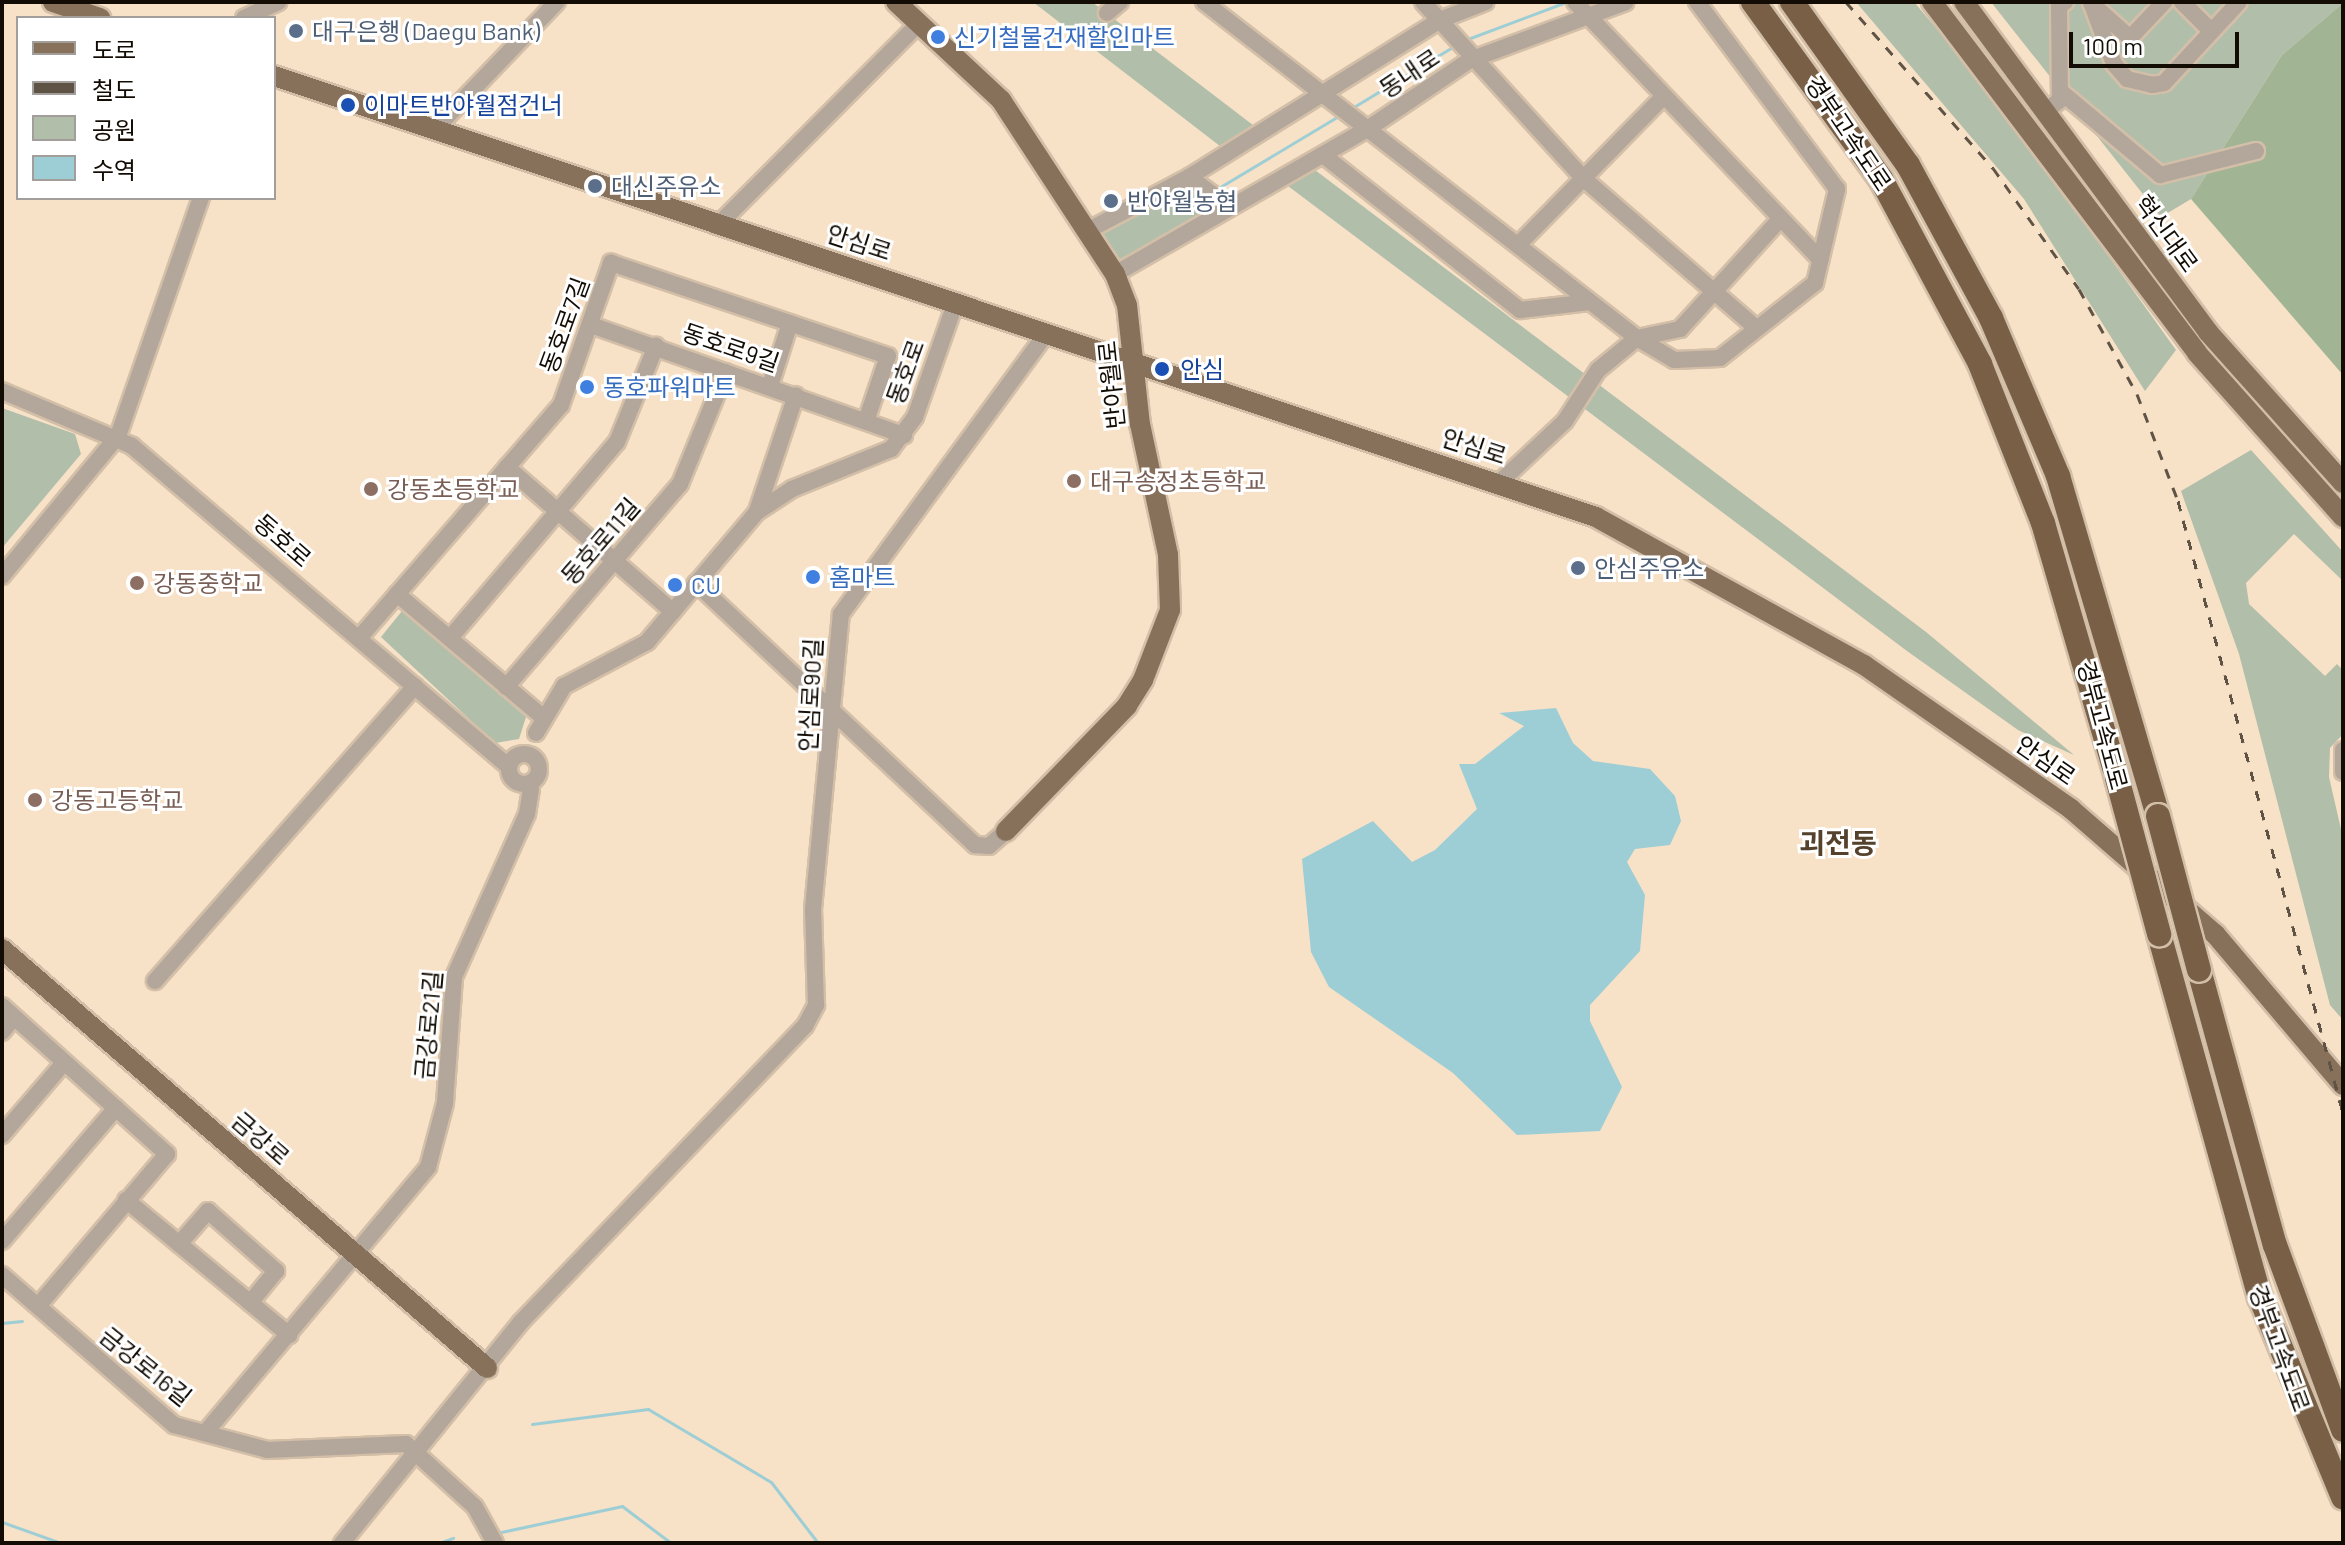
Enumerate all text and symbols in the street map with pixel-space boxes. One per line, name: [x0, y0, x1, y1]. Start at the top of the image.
legend: [16, 16, 276, 200]
scale bar: [2073, 16, 2243, 66]
place label: 대구은행 (Daegu Bank): [312, 17, 540, 45]
marker: 대구은행 (Daegu Bank): [287, 22, 305, 40]
place label: 신기철물건재할인마트: [954, 23, 1175, 51]
marker: 신기철물건재할인마트: [929, 28, 947, 46]
text: 100 m: [2083, 31, 2143, 60]
text: 도로: [92, 35, 136, 64]
street label: 동내로: [1373, 43, 1445, 103]
street label: 경부고속도로: [1800, 70, 1898, 196]
text: 철도: [92, 75, 136, 104]
place label: 이마트반야월점건너: [364, 91, 563, 119]
marker: 이마트반야월점건너: [339, 96, 357, 114]
text: 공원: [92, 115, 136, 144]
text: 수역: [92, 155, 136, 184]
place label: 대신주유소: [611, 172, 721, 200]
marker: 대신주유소: [586, 177, 604, 195]
place label: 반야월농협: [1127, 187, 1237, 215]
street label: 혁신대로: [2129, 189, 2205, 277]
marker: 반야월농협: [1102, 192, 1120, 210]
street label: 안심로: [823, 218, 895, 266]
street label: 동호로7길: [533, 273, 595, 377]
street label: 동호로9길: [679, 317, 783, 377]
street label: 동호로: [880, 336, 930, 408]
street label: 반야월로: [1092, 340, 1130, 430]
place label: 안심: [1180, 355, 1224, 383]
marker: 안심: [1151, 358, 1173, 380]
place label: 동호파워마트: [603, 373, 735, 401]
marker: 동호파워마트: [578, 378, 596, 396]
street label: 안심로: [1438, 422, 1510, 470]
place label: 대구송정초등학교: [1090, 467, 1267, 495]
marker: 대구송정초등학교: [1065, 472, 1083, 490]
place label: 강동초등학교: [387, 475, 519, 503]
marker: 강동초등학교: [362, 480, 380, 498]
street label: 동호로11길: [555, 492, 645, 590]
street label: 동호로: [249, 507, 317, 573]
place label: 안심주유소: [1594, 554, 1704, 582]
marker: 안심주유소: [1569, 559, 1587, 577]
place label: 홈마트: [829, 563, 895, 591]
marker: 홈마트: [804, 568, 822, 586]
place label: 강동중학교: [153, 569, 263, 597]
place label: CU: [691, 571, 721, 599]
marker: 강동중학교: [128, 574, 146, 592]
marker: CU: [666, 576, 684, 594]
street label: 안심로90길: [793, 637, 827, 753]
street label: 경부고속도로: [2072, 657, 2134, 793]
street label: 안심로: [2011, 729, 2081, 791]
place label: 강동고등학교: [51, 786, 183, 814]
marker: 강동고등학교: [26, 791, 44, 809]
district label: 괴전동: [1799, 825, 1877, 859]
street label: 금강로21길: [409, 969, 447, 1081]
street label: 금강로: [227, 1105, 295, 1171]
street label: 경부고속도로: [2244, 1281, 2316, 1415]
street label: 금강로16길: [95, 1320, 197, 1412]

